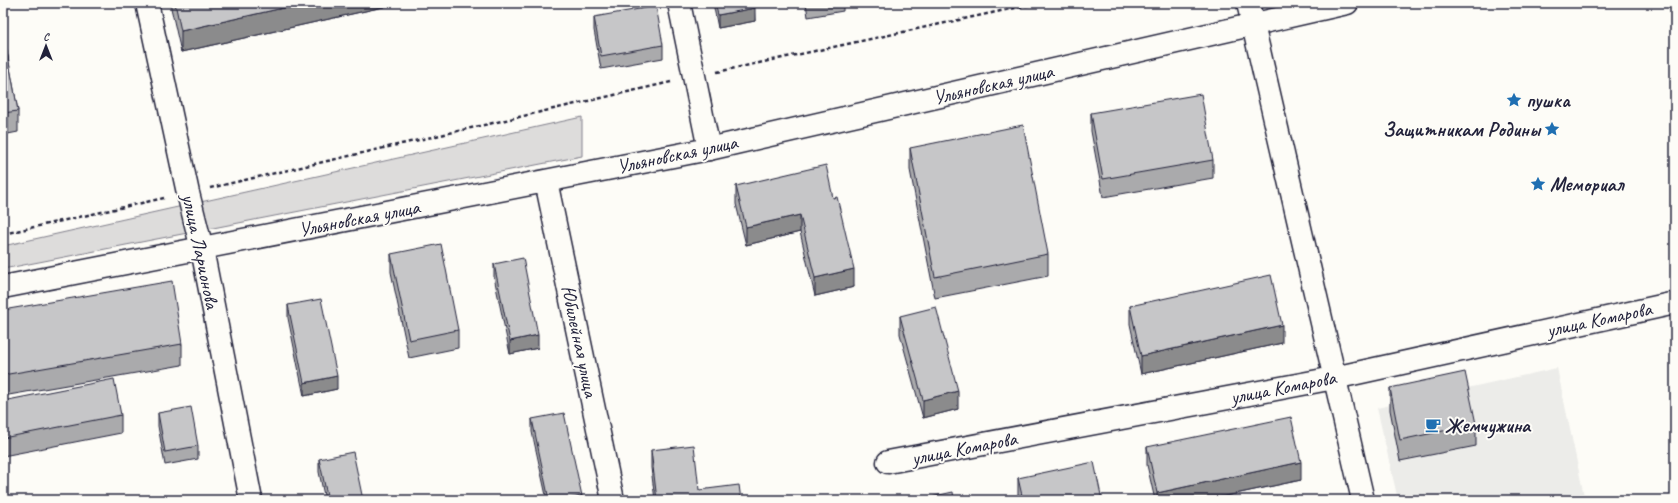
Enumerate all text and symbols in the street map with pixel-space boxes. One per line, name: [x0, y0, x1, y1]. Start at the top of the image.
north arrow: [26, 26, 66, 66]
text: С: [43, 29, 50, 43]
street label: Ульяновская улица: [931, 58, 1057, 110]
place label: пушка: [1526, 88, 1571, 113]
place icon: пушка: [1505, 91, 1523, 109]
place label: Защитникам Родины: [1383, 117, 1542, 142]
place icon: Защитникам Родины: [1543, 120, 1561, 138]
street label: Ульяновская улица: [615, 129, 741, 179]
place label: Мемориал: [1550, 172, 1625, 197]
place icon: Мемориал: [1529, 175, 1547, 193]
street label: улица Ларионова: [176, 190, 225, 313]
street label: Ульяновская улица: [297, 194, 423, 242]
street label: Юбилейная улица: [555, 283, 604, 401]
street label: улица Комарова: [1543, 296, 1655, 343]
street label: улица Комарова: [1227, 365, 1339, 410]
place label: Жемчужина: [1445, 413, 1532, 439]
cafe icon: Жемчужина: [1424, 416, 1442, 434]
street label: улица Комарова: [908, 426, 1020, 471]

